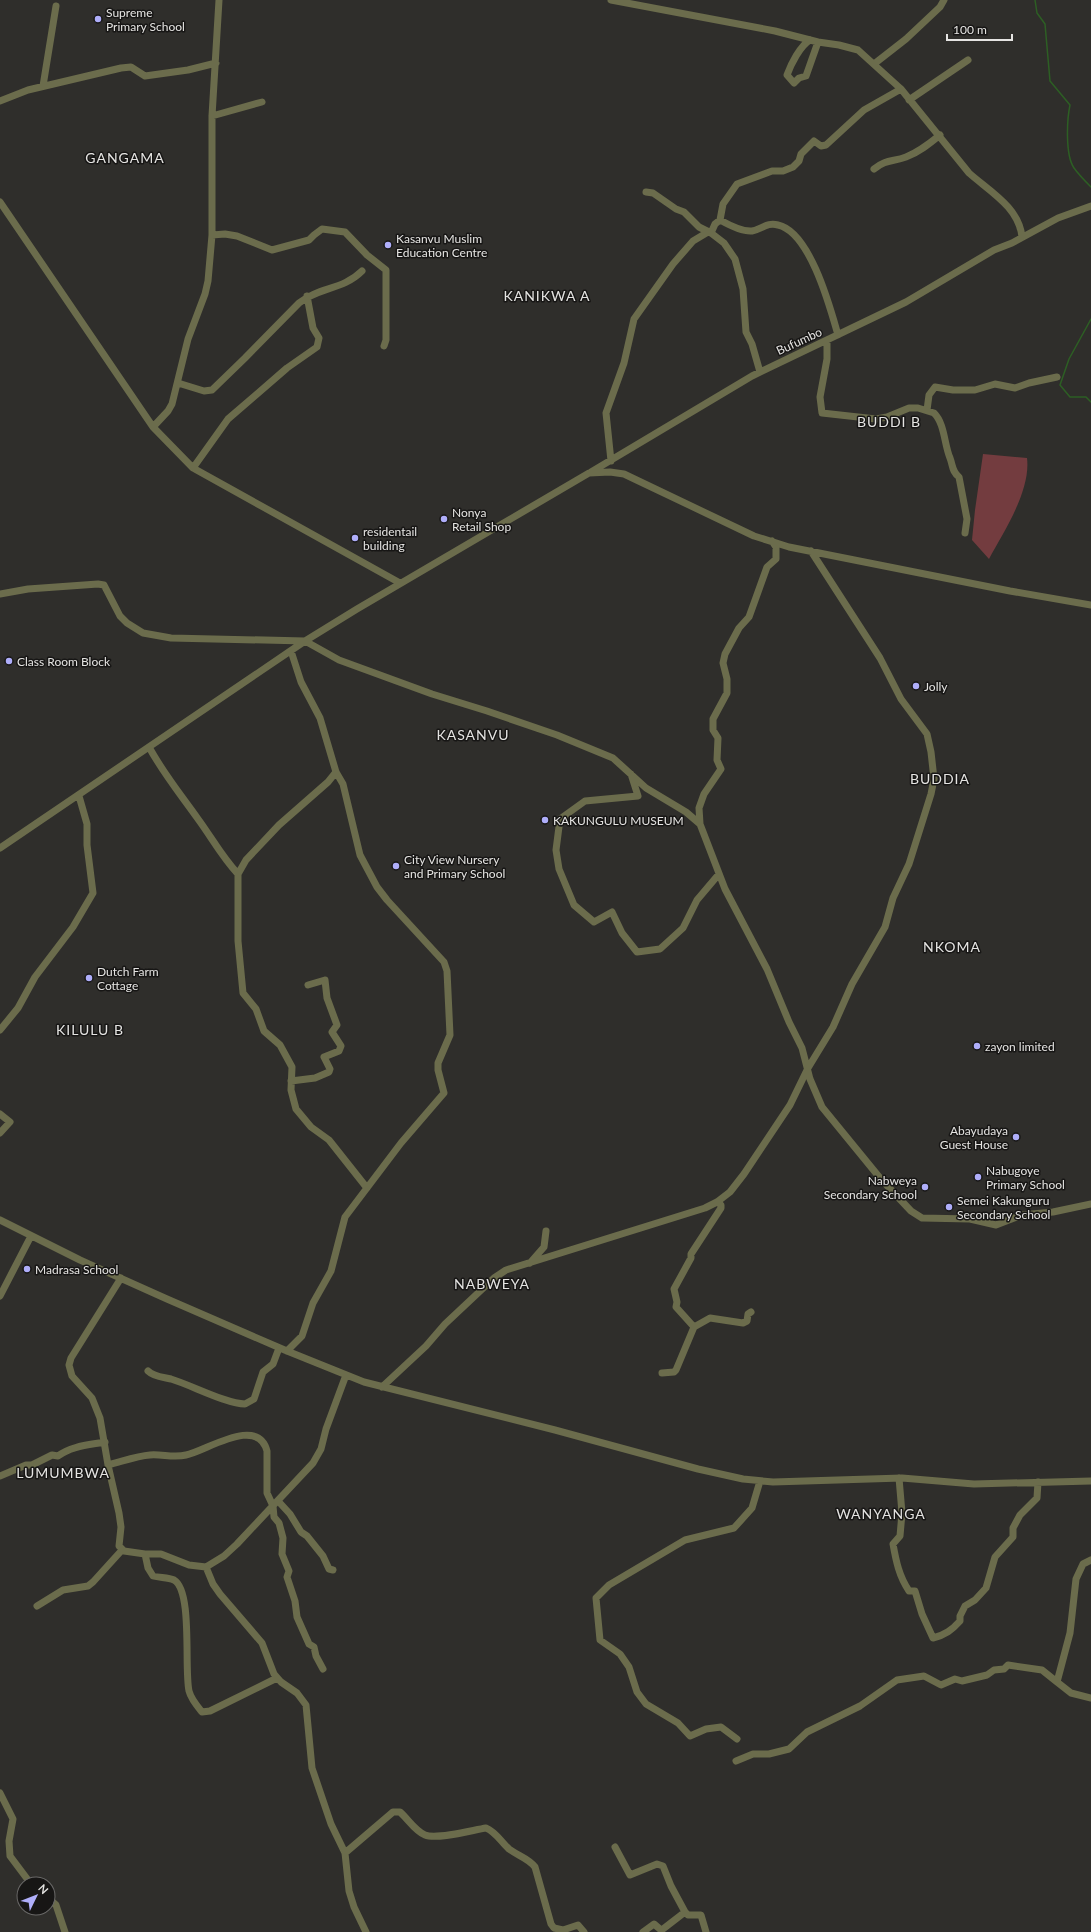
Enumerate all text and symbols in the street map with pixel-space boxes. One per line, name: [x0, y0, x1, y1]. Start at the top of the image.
place label: Supreme Primary School: [106, 5, 185, 34]
marker: Supreme Primary School: [93, 14, 103, 24]
scale bar: [947, 16, 1012, 42]
text: 100 m: [953, 22, 987, 37]
district label: GANGAMA: [85, 149, 165, 166]
place label: Kasanvu Muslim Education Centre: [396, 231, 487, 260]
marker: Kasanvu Muslim Education Centre: [383, 240, 393, 250]
district label: KANIKWA A: [503, 287, 591, 304]
street label: Bufumbo: [774, 324, 824, 358]
district label: BUDDI B: [857, 413, 921, 430]
place label: Nonya Retail Shop: [452, 505, 511, 534]
marker: Nonya Retail Shop: [439, 514, 449, 524]
place label: residentail building: [363, 524, 417, 553]
marker: residentail building: [350, 533, 360, 543]
place label: Class Room Block: [17, 654, 111, 669]
marker: Class Room Block: [4, 656, 14, 666]
place label: Jolly: [924, 679, 948, 694]
marker: Jolly: [911, 681, 921, 691]
district label: KASANVU: [436, 726, 510, 743]
district label: BUDDIA: [910, 770, 970, 787]
place label: KAKUNGULU MUSEUM: [553, 813, 684, 828]
marker: KAKUNGULU MUSEUM: [540, 815, 550, 825]
place label: City View Nursery and Primary School: [404, 852, 505, 881]
marker: City View Nursery and Primary School: [391, 861, 401, 871]
district label: NKOMA: [923, 938, 981, 955]
place label: Dutch Farm Cottage: [97, 964, 159, 993]
marker: Dutch Farm Cottage: [84, 973, 94, 983]
district label: KILULU B: [56, 1021, 124, 1038]
place label: zayon limited: [985, 1039, 1055, 1054]
marker: zayon limited: [972, 1041, 982, 1051]
place label: Abayudaya Guest House: [940, 1123, 1008, 1152]
marker: Abayudaya Guest House: [1011, 1132, 1021, 1142]
place label: Nabugoye Primary School: [986, 1163, 1065, 1192]
marker: Nabugoye Primary School: [973, 1172, 983, 1182]
place label: Nabweya Secondary School: [824, 1173, 917, 1202]
marker: Nabweya Secondary School: [920, 1182, 930, 1192]
place label: Semei Kakunguru Secondary School: [957, 1193, 1050, 1222]
marker: Semei Kakunguru Secondary School: [944, 1202, 954, 1212]
place label: Madrasa School: [35, 1262, 118, 1277]
marker: Madrasa School: [22, 1264, 32, 1274]
district label: NABWEYA: [454, 1275, 530, 1292]
district label: LUMUMBWA: [16, 1464, 110, 1481]
district label: WANYANGA: [836, 1505, 926, 1522]
north arrow: [16, 1876, 56, 1916]
text: N: [36, 1881, 51, 1896]

